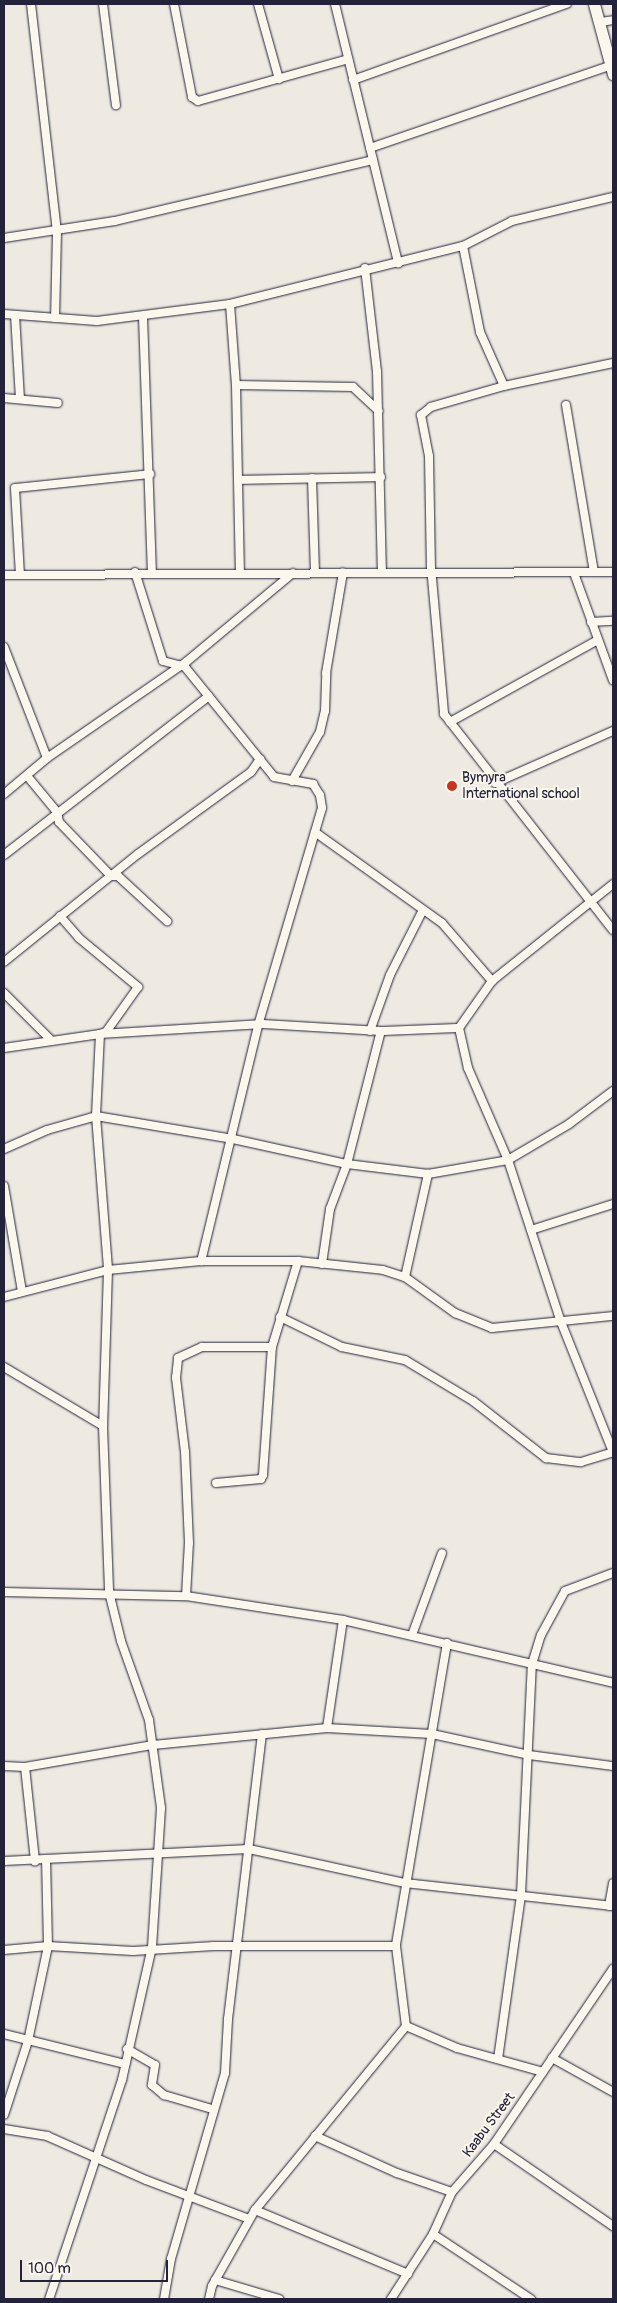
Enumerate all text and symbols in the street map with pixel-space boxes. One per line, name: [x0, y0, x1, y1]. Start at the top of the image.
place label: Bymyra International school: [462, 770, 580, 802]
marker: Bymyra International school: [446, 780, 458, 792]
street label: Kaabu Street: [459, 2089, 519, 2161]
scale bar: [22, 2250, 170, 2282]
text: 100 m: [28, 2259, 71, 2278]

